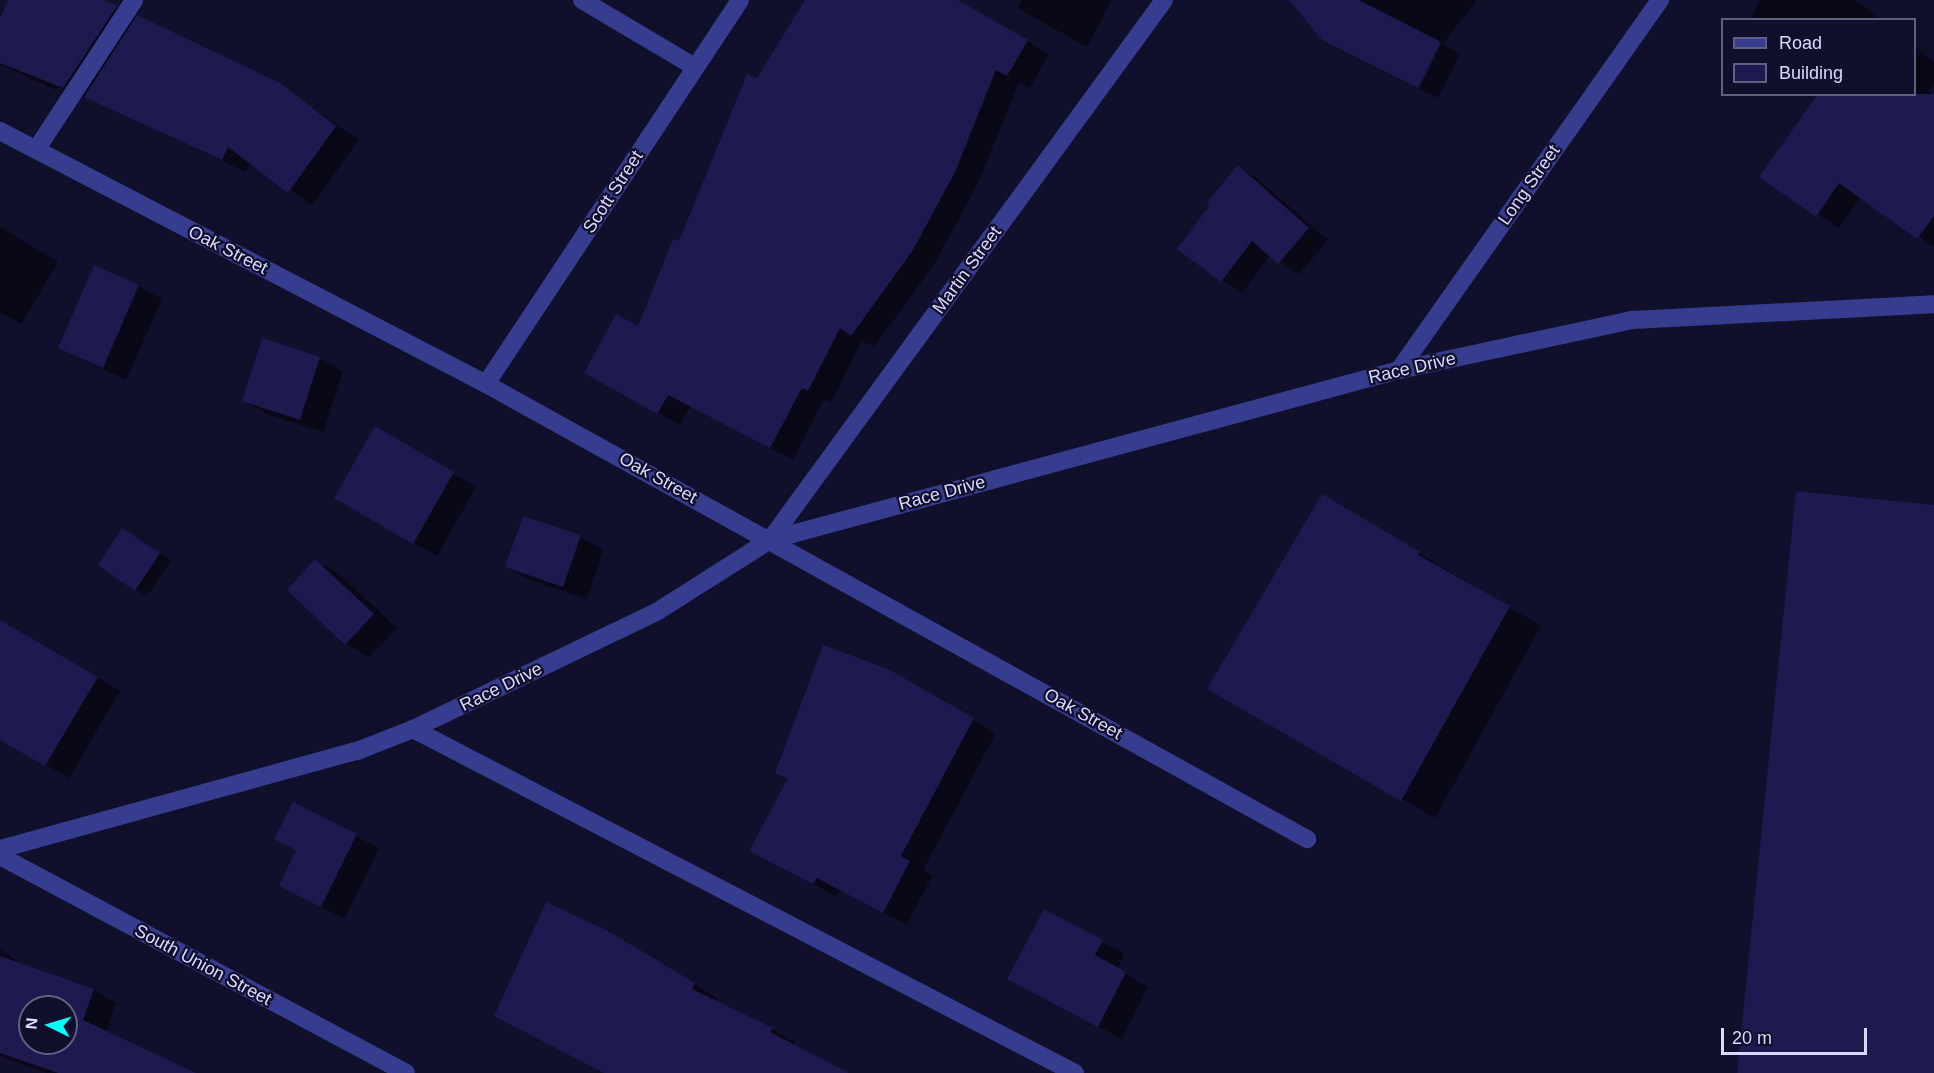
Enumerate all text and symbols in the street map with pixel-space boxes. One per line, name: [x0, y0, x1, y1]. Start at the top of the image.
legend: [1721, 18, 1916, 96]
text: Road: [1779, 33, 1822, 53]
text: Building: [1779, 63, 1843, 83]
street label: Long Street: [1493, 141, 1565, 229]
street label: Scott Street: [578, 147, 648, 237]
street label: Oak Street: [185, 221, 271, 279]
street label: Martin Street: [928, 222, 1006, 318]
street label: Race Drive: [1366, 347, 1458, 389]
street label: Oak Street: [615, 448, 701, 508]
street label: Race Drive: [896, 471, 988, 515]
street label: Race Drive: [456, 658, 546, 716]
street label: Oak Street: [1040, 684, 1126, 744]
street label: South Union Street: [131, 920, 275, 1010]
north arrow: [18, 995, 78, 1055]
scale bar: [1724, 1016, 1870, 1054]
text: N: [23, 1017, 41, 1030]
text: 20 m: [1732, 1028, 1772, 1048]

